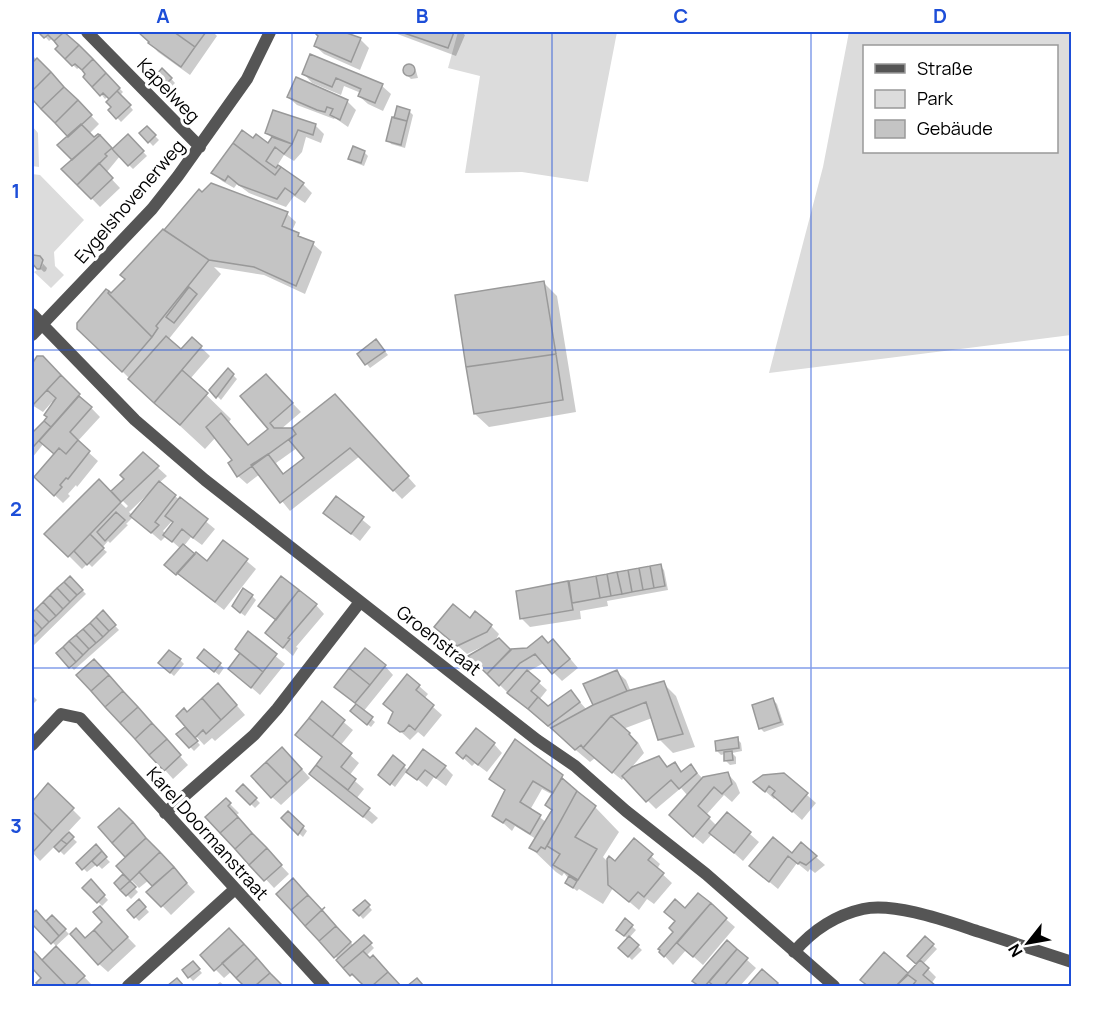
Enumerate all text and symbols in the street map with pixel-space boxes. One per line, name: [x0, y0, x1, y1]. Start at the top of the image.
text: A: [156, 2, 170, 29]
text: B: [416, 2, 429, 29]
text: C: [674, 2, 688, 29]
text: D: [933, 2, 947, 29]
legend: [863, 45, 1058, 153]
street label: Kapelweg: [132, 53, 206, 127]
text: Straße: [917, 56, 973, 80]
text: Park: [917, 86, 954, 110]
text: Gebäude: [917, 116, 993, 140]
street label: Eygelshovenerweg: [69, 134, 189, 268]
text: 1: [12, 177, 20, 204]
text: 2: [10, 495, 22, 522]
street label: Groenstraat: [392, 600, 486, 680]
street label: Karel Doormanstraat: [142, 761, 274, 905]
text: 3: [10, 812, 22, 839]
north arrow: [998, 913, 1058, 973]
text: N: [1003, 940, 1028, 961]

